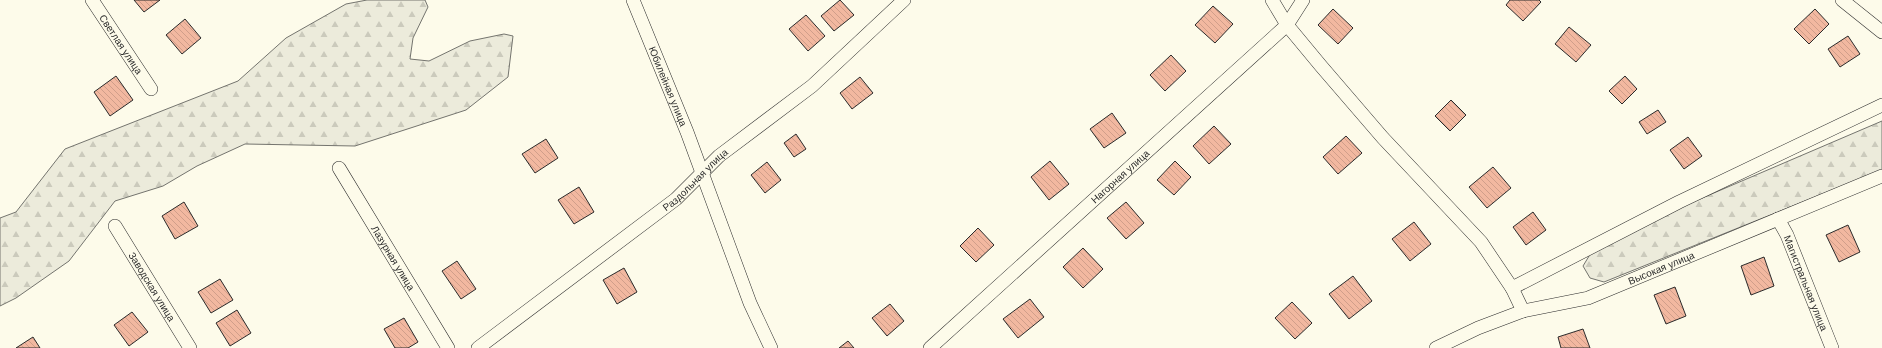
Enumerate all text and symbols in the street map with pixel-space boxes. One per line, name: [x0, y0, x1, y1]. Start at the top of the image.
street label: Светлая улица: [97, 13, 145, 77]
street label: Юбилейная улица: [647, 45, 689, 128]
street label: Раздольная улица: [661, 146, 730, 213]
street label: Нагорная улица: [1089, 147, 1152, 206]
street label: Лазурная улица: [369, 224, 417, 293]
street label: Магистральная улица: [1782, 234, 1830, 333]
street label: Высокая улица: [1627, 249, 1696, 287]
street label: Заводская улица: [126, 250, 177, 324]

